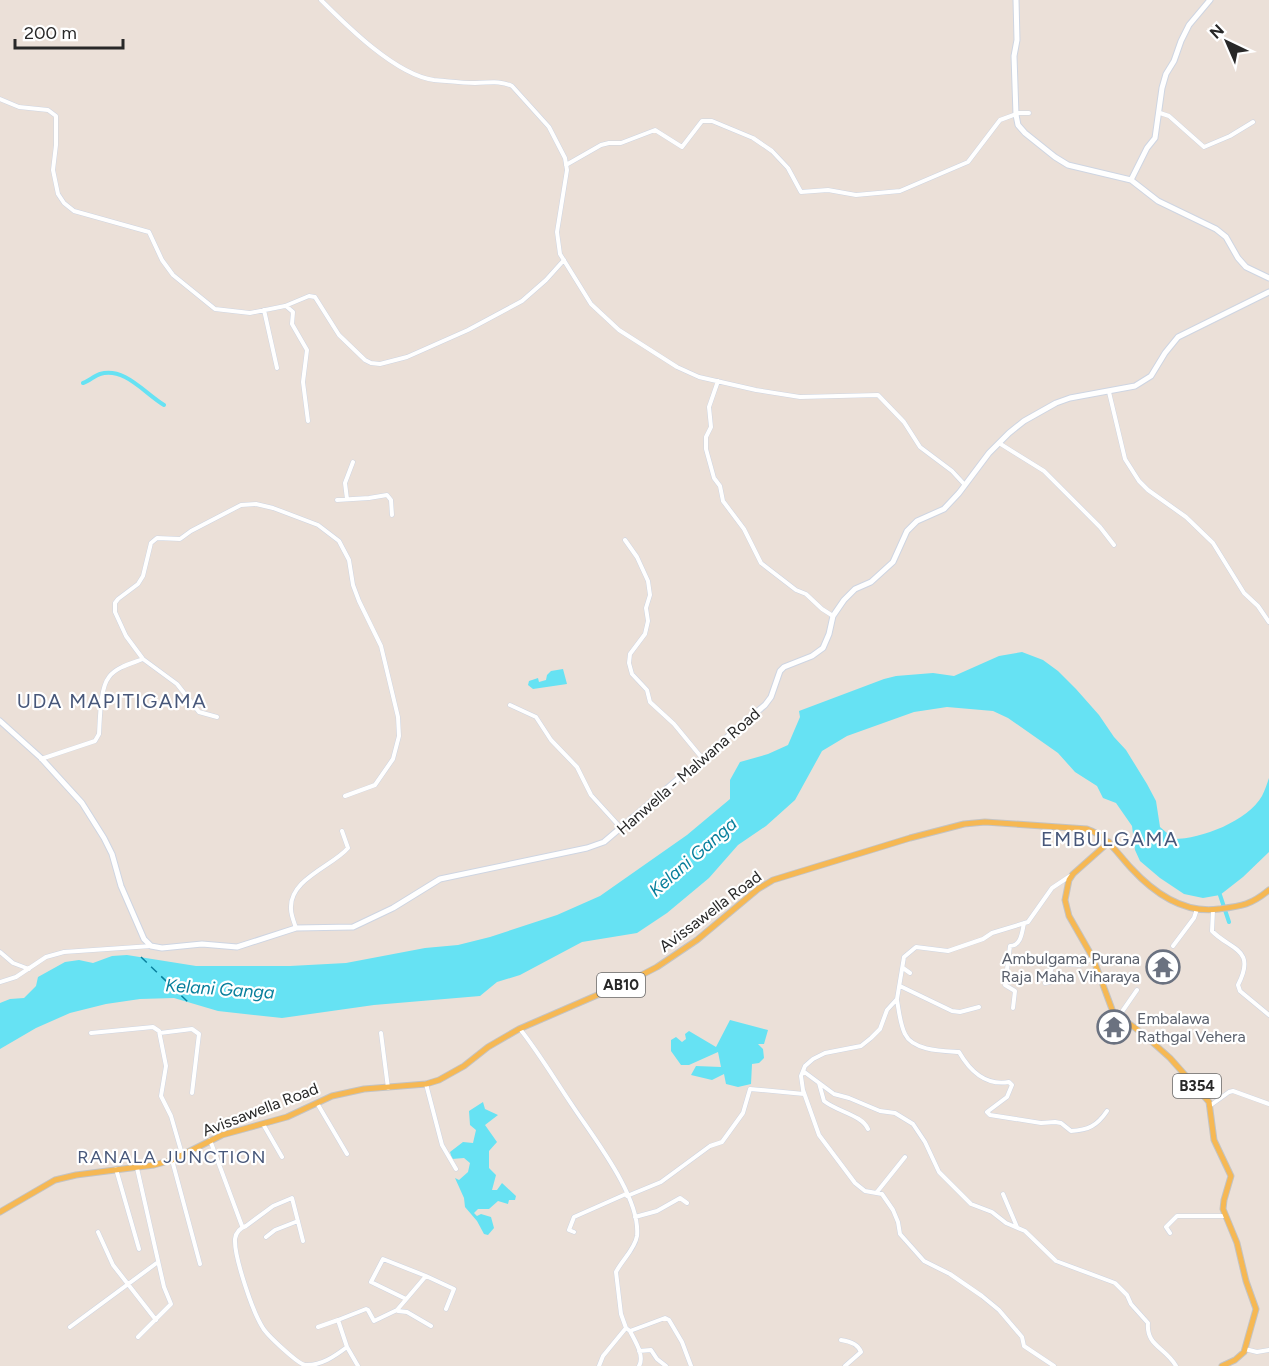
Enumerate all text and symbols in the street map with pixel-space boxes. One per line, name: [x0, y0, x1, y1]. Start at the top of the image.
scale bar: [15, 12, 123, 50]
north arrow: [1197, 12, 1257, 72]
text: N: [1206, 20, 1228, 43]
text: 200 m: [24, 22, 77, 44]
district label: UDA MAPITIGAMA: [17, 689, 207, 713]
street label: Hanwella - Malwana Road: [613, 704, 764, 839]
water label: Kelani Ganga: [645, 813, 742, 901]
district label: EMBULGAMA: [1041, 827, 1179, 851]
street label: Avissawella Road: [656, 867, 765, 956]
place label: Ambulgama Purana Raja Maha Viharaya: [1001, 949, 1140, 986]
temple icon: Ambulgama Purana Raja Maha Viharaya: [1145, 949, 1181, 985]
road number: AB10: [597, 973, 645, 997]
water label: Kelani Ganga: [165, 974, 276, 1004]
temple icon: Embalawa Rathgal Vehera: [1096, 1009, 1132, 1045]
place label: Embalawa Rathgal Vehera: [1137, 1009, 1246, 1046]
road number: B354: [1173, 1074, 1221, 1098]
street label: Avissawella Road: [199, 1079, 321, 1140]
district label: RANALA JUNCTION: [77, 1146, 267, 1168]

